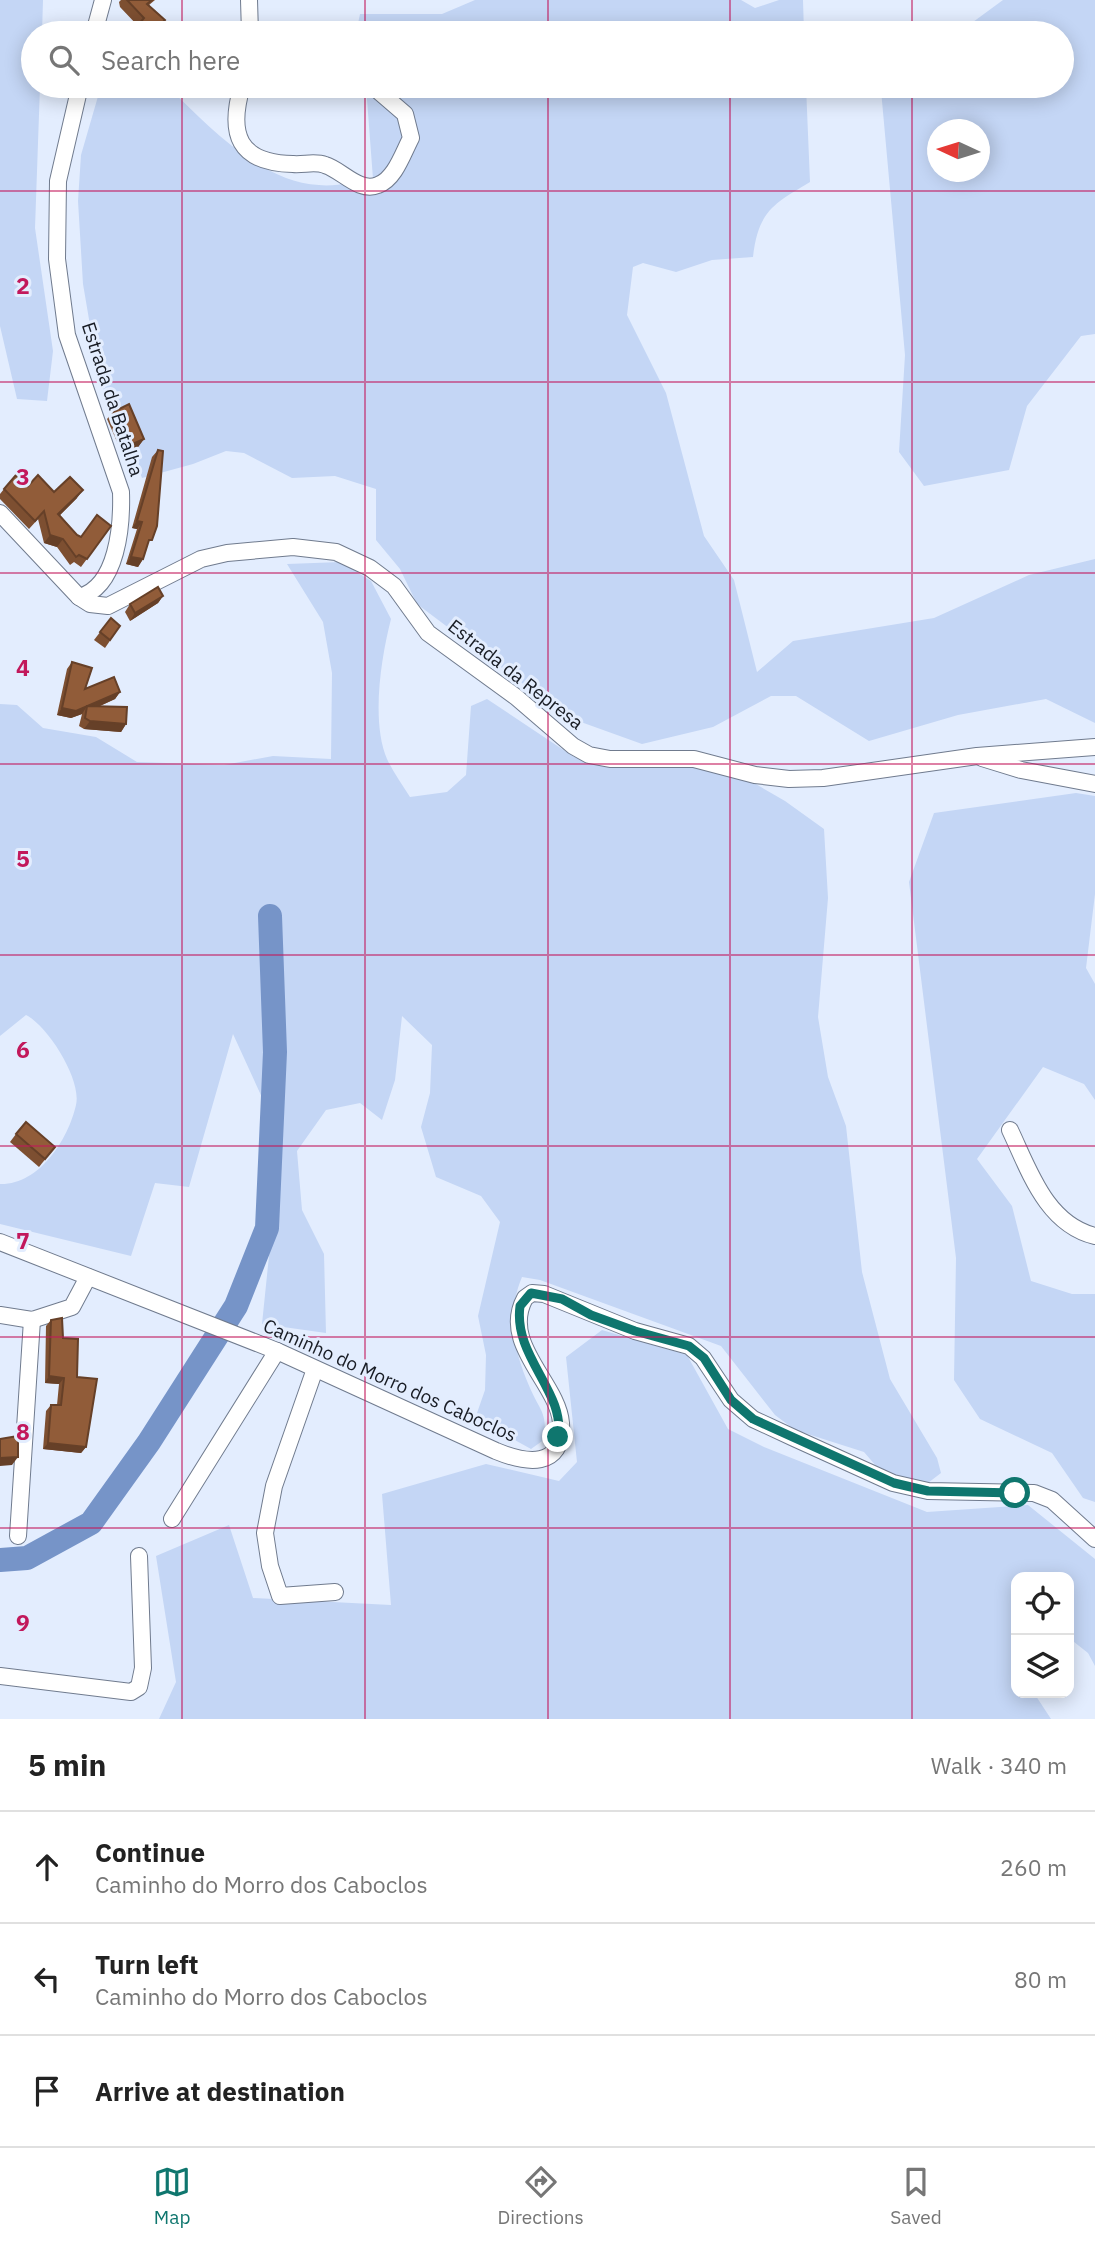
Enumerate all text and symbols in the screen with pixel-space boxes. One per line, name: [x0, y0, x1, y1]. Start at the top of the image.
search box: [21, 21, 1074, 98]
icon: search: [45, 41, 83, 79]
text: Search here: [101, 43, 240, 77]
north arrow: [927, 119, 990, 182]
text: 2: [16, 270, 30, 300]
street label: Estrada da Batalha: [77, 319, 149, 479]
text: 3: [16, 461, 30, 491]
street label: Estrada da Represa: [444, 614, 588, 734]
text: 4: [16, 652, 30, 682]
text: 5: [16, 843, 30, 873]
text: 6: [16, 1034, 30, 1064]
text: 7: [16, 1225, 30, 1255]
street label: Caminho do Morro dos Caboclos: [260, 1313, 520, 1447]
text: 8: [16, 1416, 30, 1446]
route end: [542, 1421, 573, 1452]
route start: [999, 1477, 1030, 1508]
map controls: [1011, 1572, 1074, 1698]
button: locate: [1011, 1572, 1074, 1635]
text: 9: [16, 1607, 30, 1637]
button: layers: [1011, 1635, 1074, 1698]
text: 5 min: [28, 1745, 106, 1784]
text: Walk · 340 m: [931, 1750, 1067, 1780]
text: Continue: [95, 1835, 205, 1869]
icon: ahead: [28, 1848, 66, 1886]
text: 260 m: [1000, 1852, 1067, 1882]
text: Caminho do Morro dos Caboclos: [95, 1869, 428, 1899]
text: Turn left: [95, 1947, 198, 1981]
icon: left: [28, 1960, 66, 1998]
text: 80 m: [1014, 1964, 1067, 1994]
text: Caminho do Morro dos Caboclos: [95, 1981, 428, 2011]
icon: arrive: [28, 2072, 66, 2110]
text: Arrive at destination: [95, 2074, 345, 2108]
tab: Map: [153, 2163, 191, 2229]
tab: Directions: [497, 2163, 584, 2229]
tab: Saved: [890, 2163, 942, 2229]

